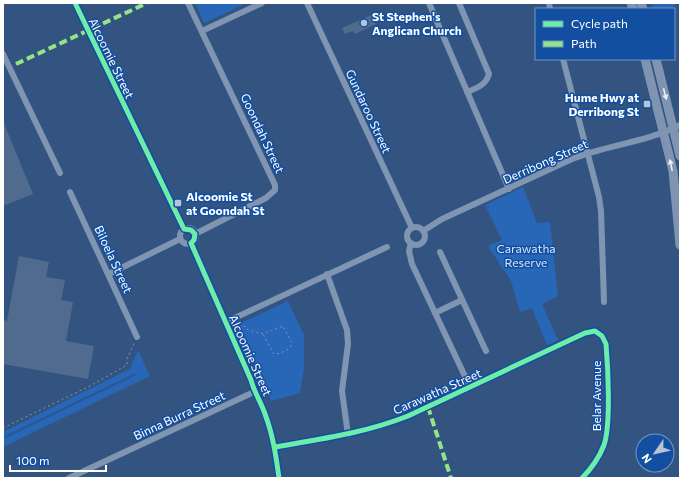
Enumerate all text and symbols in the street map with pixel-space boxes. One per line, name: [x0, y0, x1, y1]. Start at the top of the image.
legend: [535, 8, 675, 60]
place label: St Stephen's Anglican Church: [372, 9, 462, 37]
street label: Alcoomie Street: [86, 16, 138, 101]
text: Cycle path: [571, 16, 628, 30]
marker: St Stephen's Anglican Church: [359, 18, 369, 28]
text: Path: [571, 36, 597, 50]
street label: Gundaroo Street: [343, 67, 395, 155]
one-way arrow: [662, 88, 668, 100]
place label: Hume Hwy at Derribong St: [565, 90, 639, 118]
street label: Goondah Street: [238, 91, 288, 175]
marker: Hume Hwy at Derribong St: [642, 99, 652, 109]
street label: Derribong Street: [500, 136, 590, 186]
one-way arrow: [668, 159, 674, 171]
place label: Alcoomie St at Goondah St: [186, 189, 264, 217]
marker: Alcoomie St at Goondah St: [173, 198, 183, 208]
street label: Biloela Street: [92, 223, 136, 295]
park label: Carawatha Reserve: [496, 241, 556, 269]
street label: Alcoomie Street: [227, 312, 275, 398]
street label: Belar Avenue: [589, 361, 603, 431]
street label: Carawatha Street: [391, 365, 483, 417]
street label: Binna Burra Street: [131, 388, 227, 442]
north arrow: [635, 433, 675, 473]
scale bar: [10, 447, 106, 473]
text: N: [639, 452, 654, 466]
text: 100 m: [16, 453, 50, 467]

